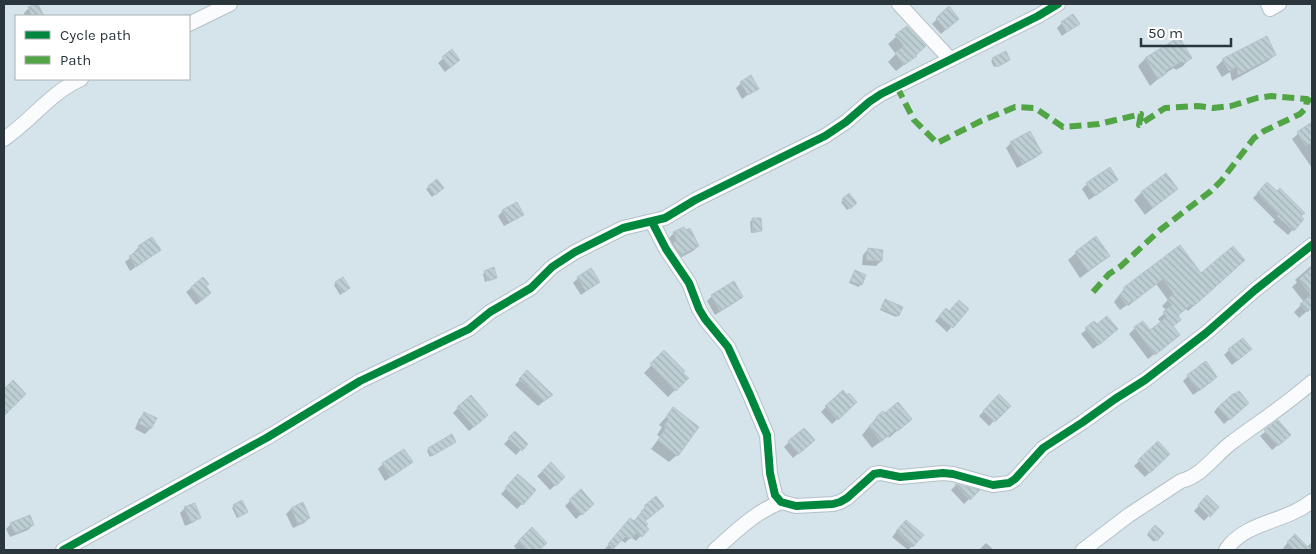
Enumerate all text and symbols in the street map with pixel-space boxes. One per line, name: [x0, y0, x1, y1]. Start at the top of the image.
legend: [15, 15, 190, 80]
scale bar: [1141, 15, 1231, 47]
text: 50 m: [1148, 24, 1183, 42]
text: Cycle path: [60, 26, 131, 44]
text: Path: [60, 51, 91, 69]

